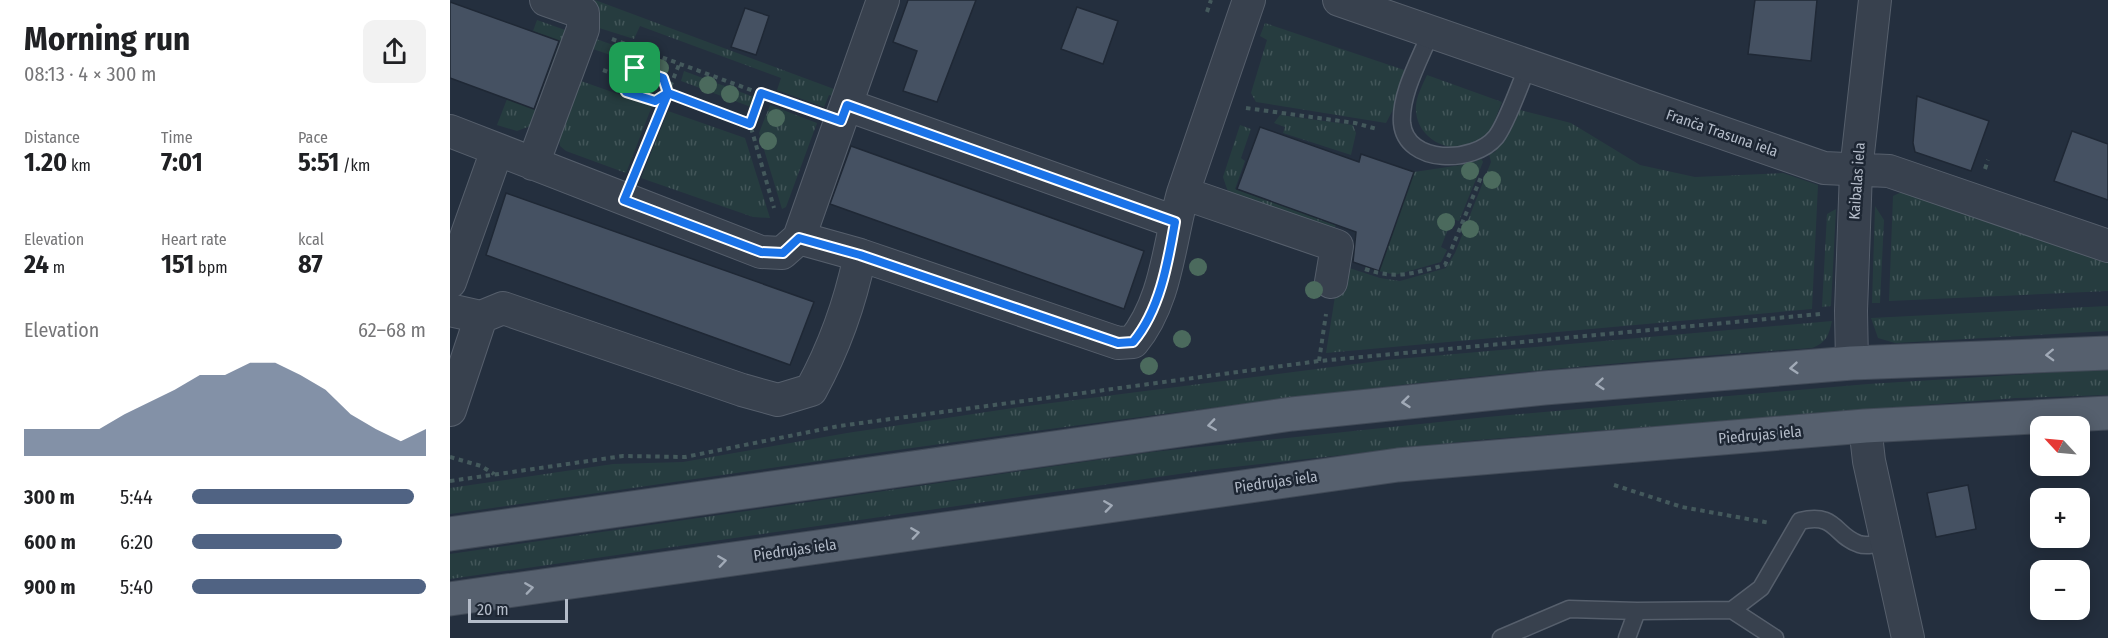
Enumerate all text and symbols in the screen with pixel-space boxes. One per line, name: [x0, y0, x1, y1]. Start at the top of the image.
text: Morning run: [24, 19, 190, 59]
button: share: [363, 20, 426, 83]
pin: [609, 42, 660, 93]
icon: arrive: [618, 51, 651, 84]
text: 08:13 · 4 × 300 m: [24, 62, 156, 86]
street label: Franča Trasuna iela: [1664, 105, 1780, 161]
text: Distance: [24, 128, 80, 147]
text: Time: [161, 128, 193, 147]
text: Pace: [298, 128, 328, 147]
street label: Kaibalas iela: [1845, 142, 1869, 220]
text: 1.20: [24, 147, 67, 178]
text: 7:01: [161, 147, 203, 178]
text: 5:51: [298, 147, 339, 178]
text: km: [67, 156, 91, 175]
text: /km: [339, 156, 370, 175]
text: Elevation: [24, 230, 84, 249]
text: Heart rate: [161, 230, 227, 249]
text: kcal: [298, 230, 324, 249]
text: 24: [24, 249, 49, 280]
text: 151: [161, 249, 194, 280]
text: 87: [298, 249, 322, 280]
text: m: [49, 258, 65, 277]
text: bpm: [194, 258, 227, 277]
text: Elevation: [24, 318, 99, 342]
text: 62–68 m: [358, 318, 426, 342]
one-way arrow: [2045, 349, 2054, 361]
one-way arrow: [1790, 361, 1799, 374]
one-way arrow: [1595, 377, 1604, 390]
one-way arrow: [1401, 395, 1410, 408]
north arrow: [2030, 416, 2090, 476]
map controls: [2030, 416, 2090, 620]
one-way arrow: [1208, 419, 1217, 431]
street label: Piedrujas iela: [1718, 422, 1802, 448]
street label: Piedrujas iela: [1233, 467, 1319, 497]
text: 300 m: [24, 485, 75, 509]
text: 5:44: [120, 485, 153, 509]
button: +: [2030, 488, 2090, 548]
one-way arrow: [1103, 500, 1113, 513]
one-way arrow: [910, 528, 919, 540]
text: 600 m: [24, 530, 76, 554]
text: 6:20: [120, 530, 153, 554]
street label: Piedrujas iela: [752, 535, 838, 565]
one-way arrow: [717, 555, 726, 567]
button: −: [2030, 560, 2090, 620]
text: 900 m: [24, 575, 76, 599]
text: 5:40: [120, 575, 153, 599]
one-way arrow: [524, 582, 533, 594]
scale bar: [468, 596, 568, 624]
text: 20 m: [477, 600, 508, 619]

